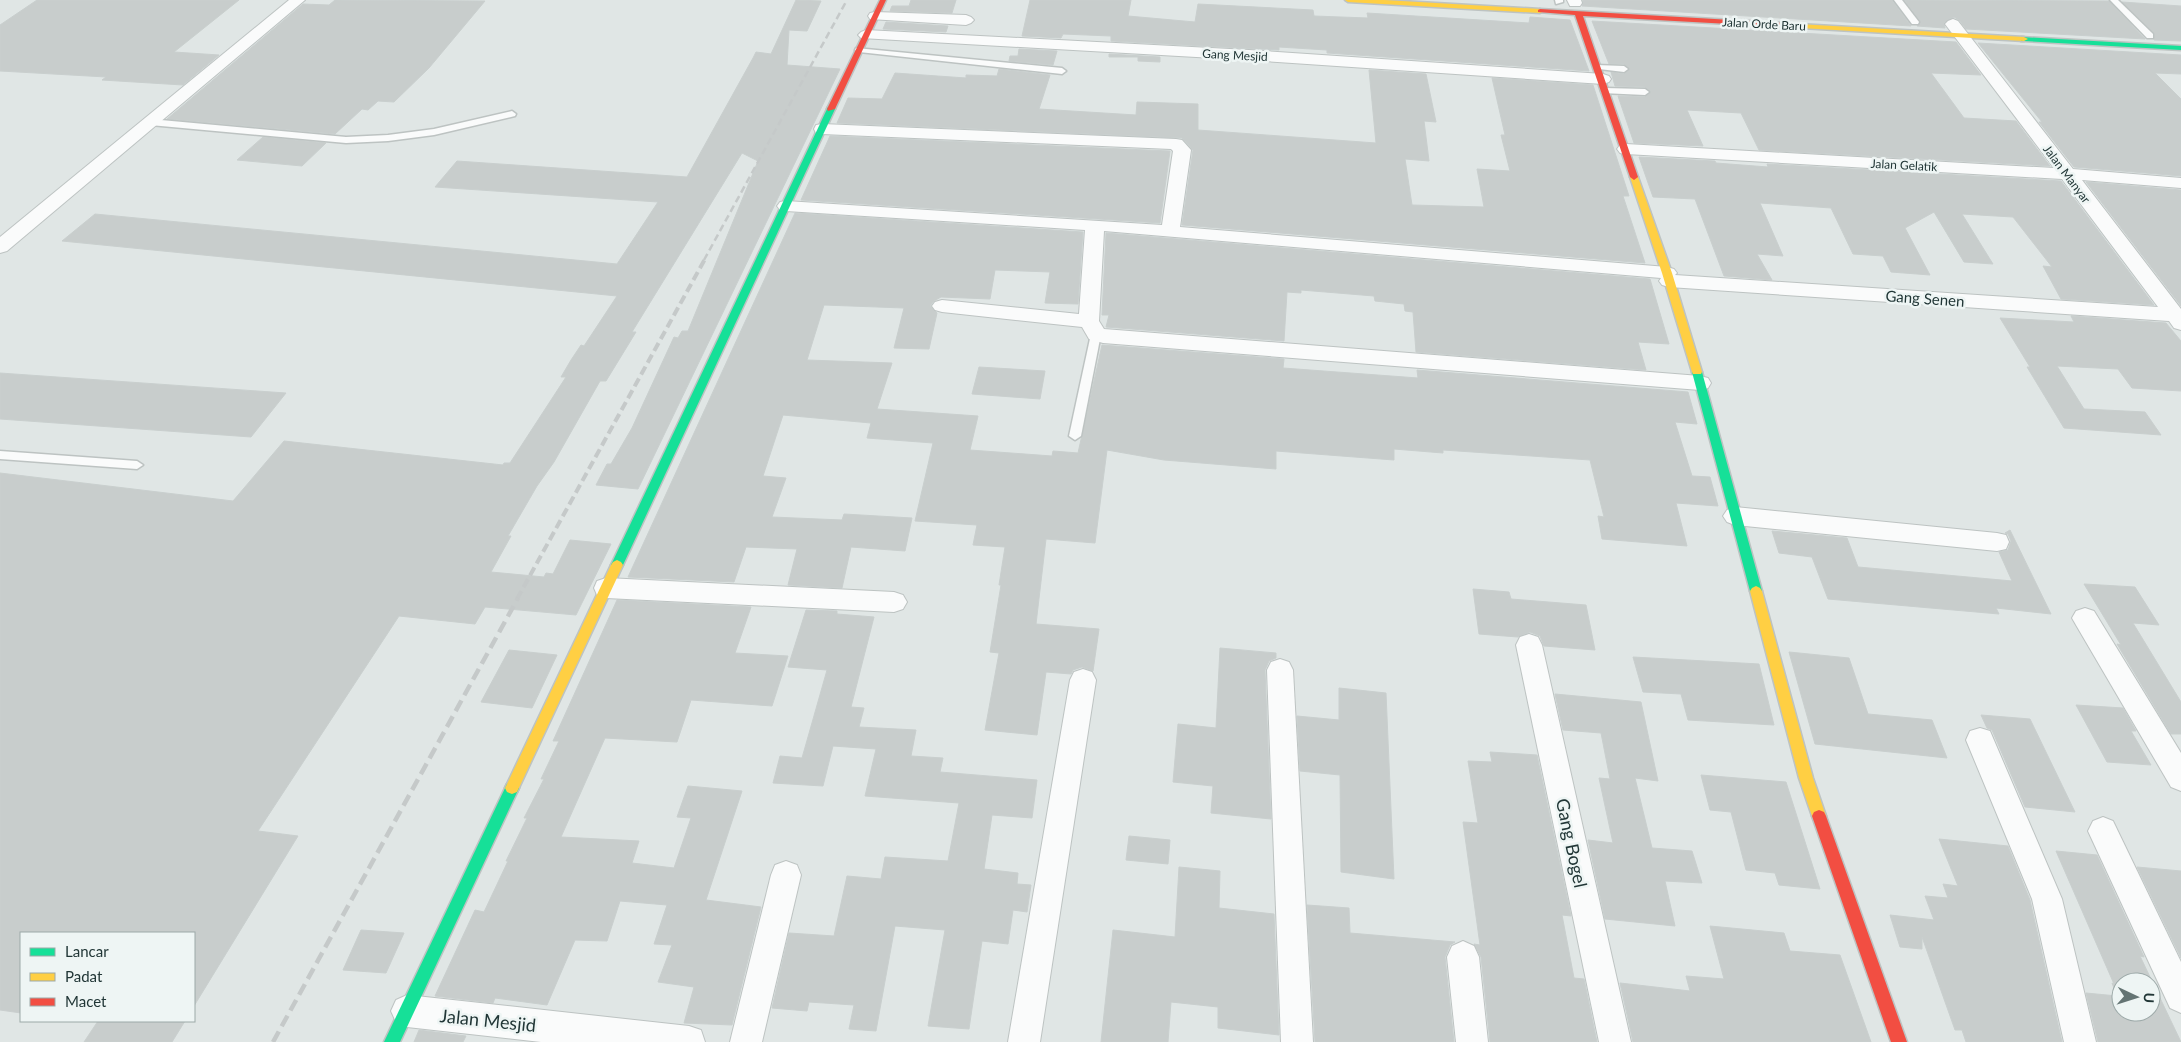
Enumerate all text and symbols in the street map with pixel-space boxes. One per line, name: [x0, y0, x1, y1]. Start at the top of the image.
street label: Jalan Orde Baru: [1722, 14, 1806, 34]
street label: Gang Mesjid: [1202, 46, 1268, 64]
street label: Jalan Manyar: [2040, 142, 2094, 207]
street label: Jalan Gelatik: [1870, 156, 1939, 174]
street label: Gang Senen: [1885, 286, 1965, 310]
street label: Gang Bogel: [1552, 796, 1592, 890]
legend: [20, 932, 195, 1022]
text: Lancar: [65, 942, 109, 960]
text: Padat: [65, 967, 103, 985]
north arrow: [2111, 972, 2161, 1022]
text: Macet: [65, 992, 107, 1010]
text: U: [2141, 992, 2158, 1004]
street label: Jalan Mesjid: [439, 1004, 537, 1036]

